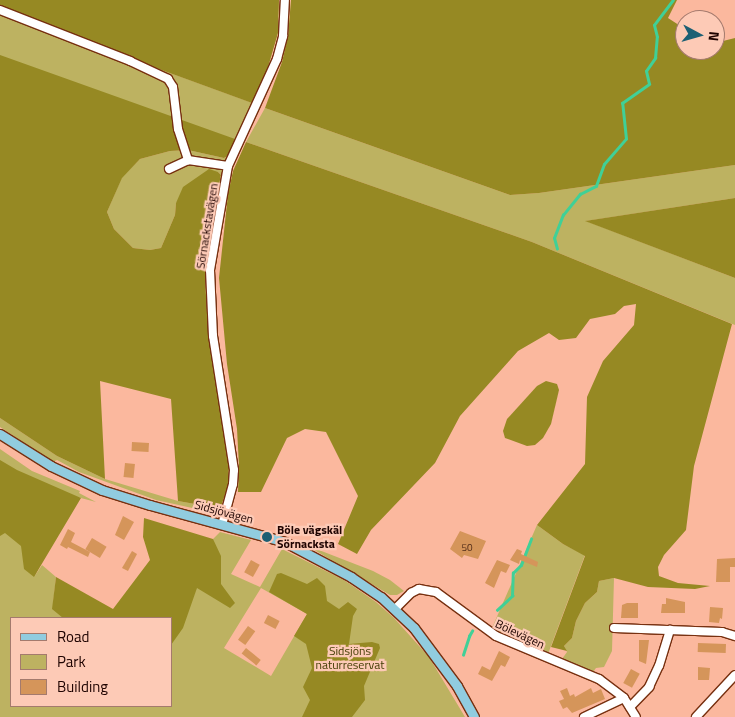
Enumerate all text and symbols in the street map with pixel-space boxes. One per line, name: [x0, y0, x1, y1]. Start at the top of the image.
north arrow: [675, 10, 725, 60]
text: N: [703, 31, 725, 42]
street label: Sörnackstavägen: [193, 182, 221, 270]
street label: Sidsjövägen: [193, 497, 255, 527]
place label: Böle vägskäl Sörnacksta: [277, 523, 342, 551]
marker: Böle vägskäl Sörnacksta: [261, 531, 273, 543]
house number: 50: [461, 542, 473, 554]
street label: Bölevägen: [493, 616, 547, 652]
legend: [10, 617, 172, 707]
text: Road: [57, 625, 89, 648]
park label: Sidsjöns naturreservat: [316, 644, 384, 672]
text: Park: [57, 650, 86, 673]
text: Building: [57, 675, 108, 698]

